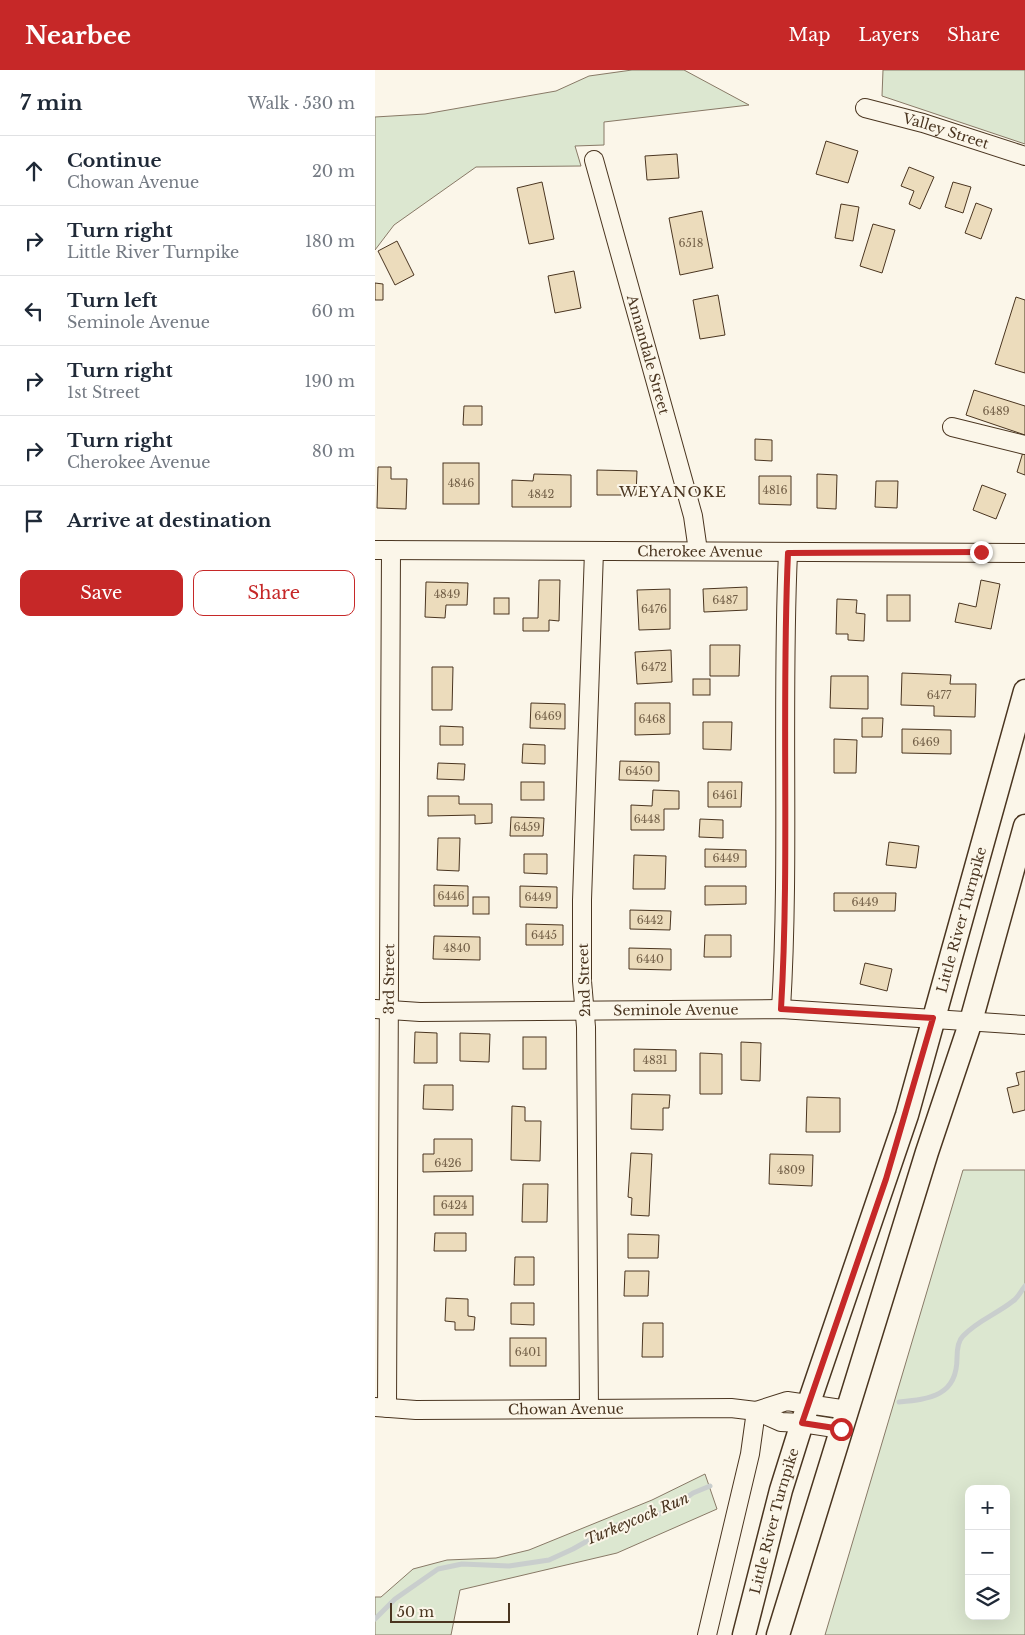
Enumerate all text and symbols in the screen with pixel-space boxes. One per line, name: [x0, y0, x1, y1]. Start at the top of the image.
text: Nearbee: [25, 21, 131, 50]
text: Map: [789, 24, 830, 46]
text: Layers: [858, 24, 919, 46]
text: Share: [947, 24, 1000, 46]
text: 7 min: [20, 90, 83, 116]
text: Walk · 530 m: [248, 93, 355, 113]
street label: Valley Street: [900, 109, 992, 153]
text: Continue: [67, 149, 162, 172]
icon: ahead: [20, 157, 48, 185]
text: 20 m: [312, 161, 355, 181]
text: Chowan Avenue: [67, 172, 199, 192]
text: Turn right: [67, 219, 173, 242]
icon: right: [20, 227, 48, 255]
text: 180 m: [305, 231, 355, 251]
house number: 6518: [679, 236, 703, 250]
text: Little River Turnpike: [67, 242, 239, 262]
text: Turn left: [67, 289, 158, 312]
street label: Annandale Street: [623, 292, 674, 417]
icon: left: [20, 297, 48, 325]
text: 60 m: [312, 301, 355, 321]
text: Seminole Avenue: [67, 312, 210, 332]
text: Turn right: [67, 359, 173, 382]
icon: right: [20, 367, 48, 395]
text: 190 m: [304, 371, 355, 391]
text: 1st Street: [67, 382, 140, 402]
house number: 6489: [982, 404, 1010, 418]
text: Turn right: [67, 429, 173, 452]
icon: right: [20, 437, 48, 465]
text: 80 m: [312, 441, 355, 461]
text: Cherokee Avenue: [67, 452, 210, 472]
house number: 4846: [448, 476, 474, 490]
district label: WEYANOKE: [618, 482, 727, 501]
house number: 4816: [762, 483, 788, 497]
house number: 4842: [528, 487, 554, 501]
icon: arrive: [20, 507, 48, 535]
text: Arrive at destination: [67, 509, 271, 532]
route end: [970, 541, 993, 564]
street label: Cherokee Avenue: [637, 542, 763, 561]
button: Save: [20, 570, 183, 616]
button: Share: [193, 570, 355, 616]
house number: 4849: [434, 587, 460, 601]
house number: 6487: [712, 593, 738, 607]
house number: 6476: [641, 602, 667, 616]
house number: 6472: [641, 660, 667, 674]
house number: 6477: [927, 688, 952, 702]
house number: 6469: [534, 709, 562, 723]
house number: 6468: [638, 712, 666, 726]
house number: 6469: [912, 735, 940, 749]
house number: 6450: [625, 764, 653, 778]
house number: 6461: [712, 788, 738, 802]
house number: 6448: [634, 812, 660, 826]
house number: 6459: [514, 820, 540, 834]
street label: Little River Turnpike: [932, 845, 990, 995]
house number: 6449: [712, 851, 740, 865]
house number: 6446: [437, 889, 465, 903]
house number: 6449: [524, 890, 552, 904]
house number: 6449: [851, 895, 879, 909]
house number: 6442: [637, 913, 664, 927]
house number: 6445: [531, 928, 557, 942]
house number: 4840: [443, 941, 471, 955]
street label: 2nd Street: [574, 942, 594, 1017]
street label: 3rd Street: [380, 943, 398, 1014]
house number: 6440: [636, 952, 664, 966]
street label: Seminole Avenue: [613, 1000, 739, 1019]
house number: 4831: [643, 1053, 667, 1067]
house number: 6426: [434, 1156, 462, 1170]
house number: 4809: [777, 1163, 805, 1177]
house number: 6424: [441, 1198, 467, 1212]
house number: 6401: [515, 1345, 541, 1359]
street label: Chowan Avenue: [508, 1400, 624, 1418]
route start: [830, 1418, 853, 1441]
street label: Little River Turnpike: [746, 1446, 803, 1596]
map controls: [965, 1485, 1010, 1620]
button: +: [965, 1485, 1010, 1530]
water label: Turkeycock Run: [582, 1488, 692, 1549]
button: −: [965, 1530, 1010, 1575]
button: layers: [965, 1575, 1010, 1620]
scale bar: [390, 1600, 510, 1623]
text: 50 m: [397, 1603, 434, 1621]

